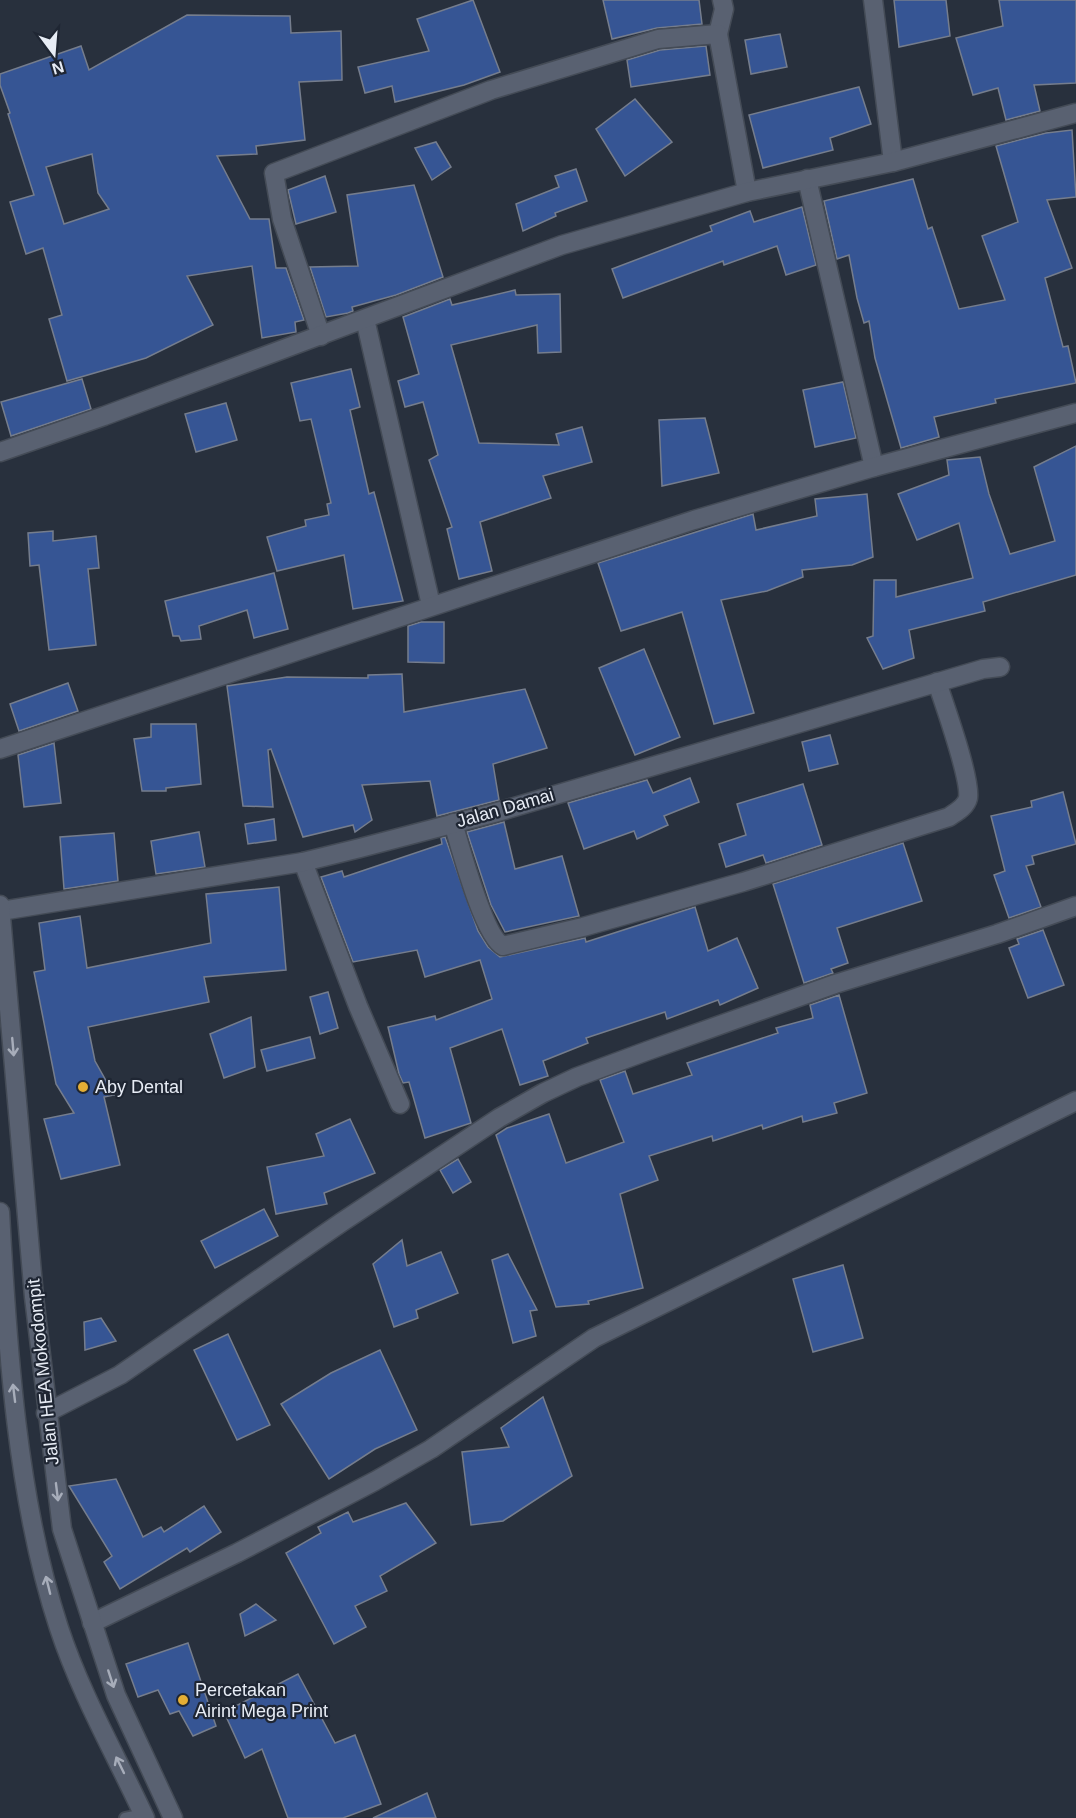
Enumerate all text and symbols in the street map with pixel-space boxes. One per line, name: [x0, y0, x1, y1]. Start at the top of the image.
north arrow: [24, 24, 84, 84]
text: N: [50, 58, 66, 78]
street label: Jalan Damai: [454, 785, 556, 831]
one-way arrow: [8, 1037, 19, 1057]
place label: Aby Dental: [95, 1077, 183, 1097]
marker: Aby Dental: [76, 1080, 90, 1094]
street label: Jalan HEA Mokodompit: [23, 1278, 63, 1466]
one-way arrow: [8, 1383, 19, 1403]
one-way arrow: [51, 1482, 62, 1501]
one-way arrow: [42, 1576, 53, 1595]
one-way arrow: [106, 1669, 117, 1688]
place label: Percetakan Airint Mega Print: [195, 1680, 328, 1721]
marker: Percetakan Airint Mega Print: [176, 1693, 190, 1707]
one-way arrow: [114, 1757, 126, 1775]

